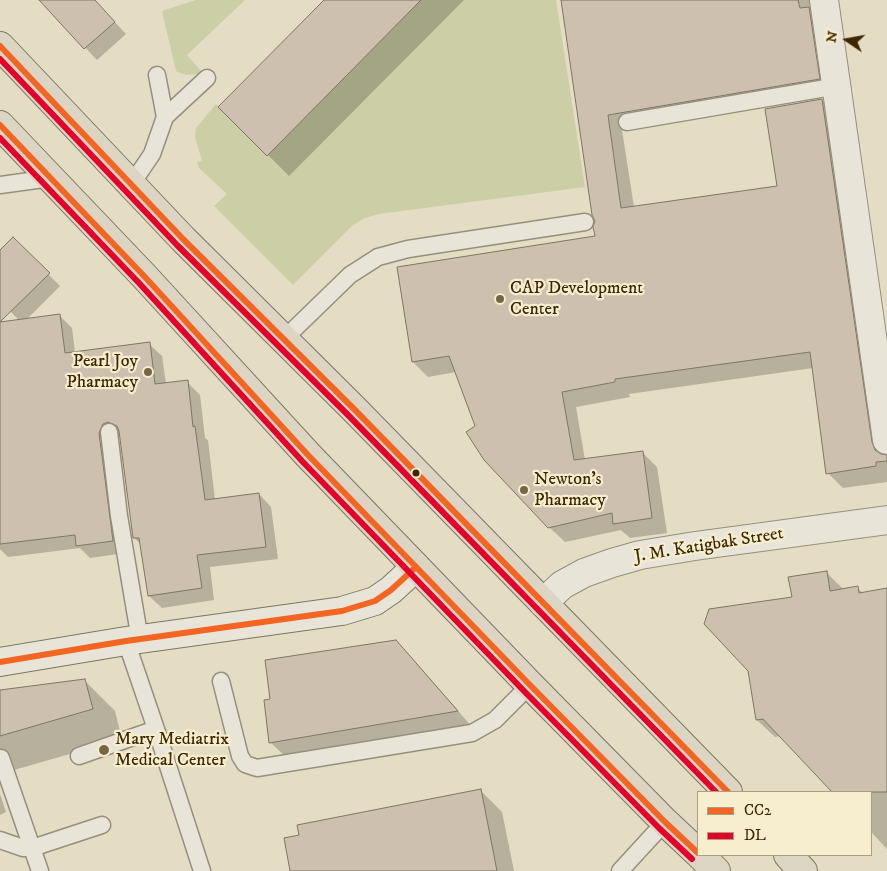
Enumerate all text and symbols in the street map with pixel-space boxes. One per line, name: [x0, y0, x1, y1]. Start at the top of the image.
north arrow: [822, 15, 872, 65]
text: N: [822, 29, 842, 44]
place label: CAP Development Center: [510, 278, 643, 320]
marker: CAP Development Center: [494, 293, 506, 305]
place label: Pearl Joy Pharmacy: [66, 351, 138, 394]
marker: Pearl Joy Pharmacy: [142, 366, 154, 378]
unlabelled marker: [411, 468, 421, 478]
place label: Newton's Pharmacy: [534, 469, 606, 512]
marker: Newton's Pharmacy: [518, 484, 530, 496]
street label: J. M. Katigbak Street: [633, 524, 785, 568]
place label: Mary Mediatrix Medical Center: [115, 729, 229, 772]
marker: Mary Mediatrix Medical Center: [97, 743, 111, 757]
legend: [697, 791, 872, 856]
text: CC2: [744, 801, 771, 820]
text: DL: [744, 826, 766, 845]

